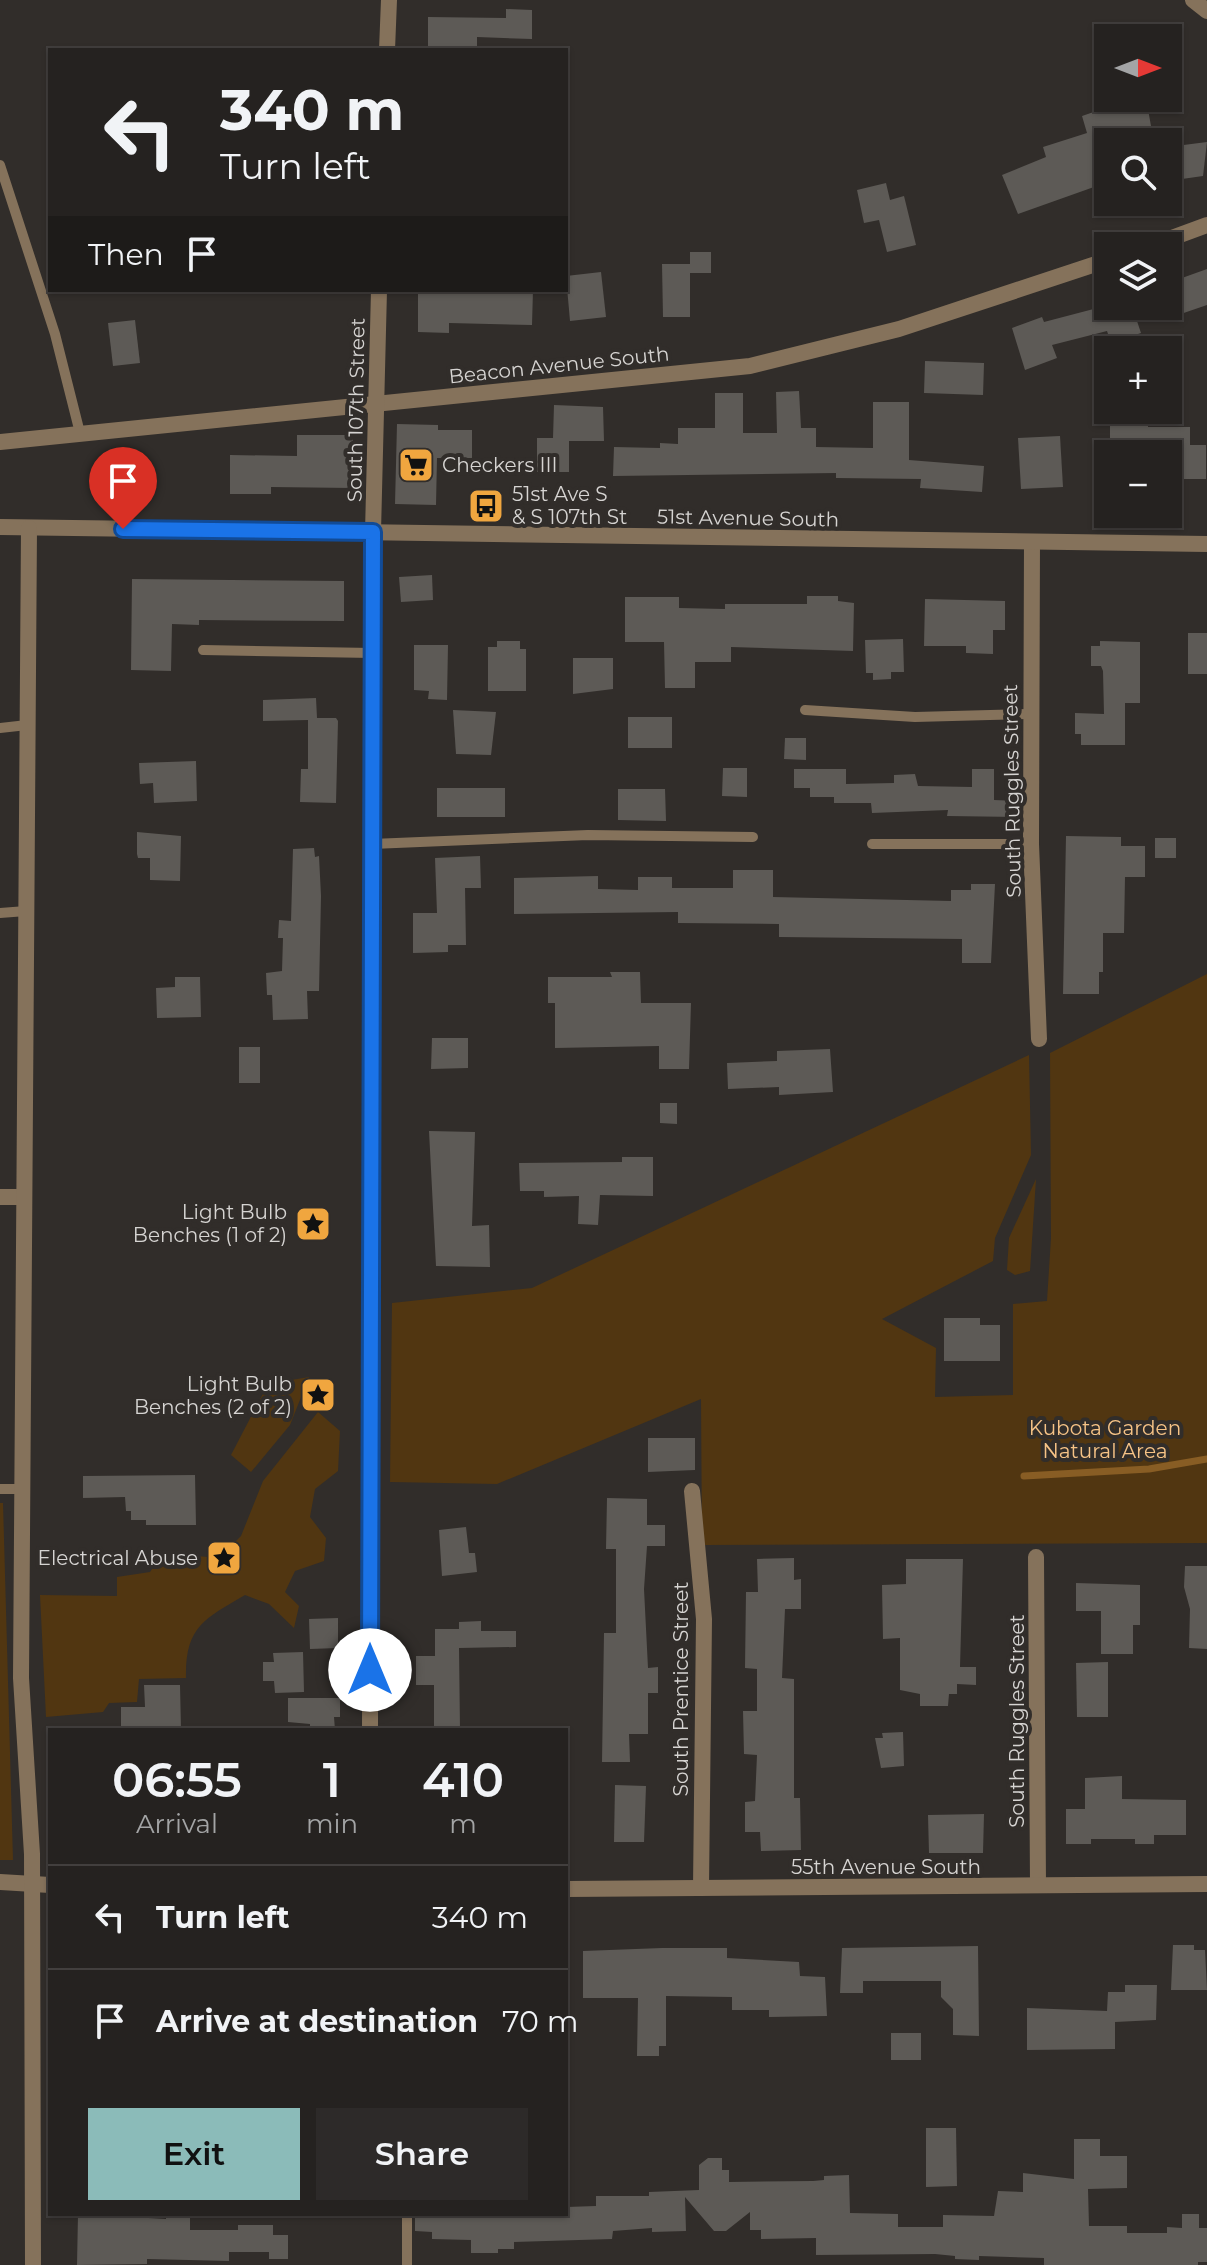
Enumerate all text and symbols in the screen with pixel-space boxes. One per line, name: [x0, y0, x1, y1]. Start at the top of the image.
north arrow: [1094, 24, 1182, 112]
map controls: [1094, 24, 1182, 528]
text: 340 m: [220, 76, 404, 144]
icon: left: [88, 80, 192, 184]
button: search: [1094, 128, 1182, 216]
text: Turn left: [220, 144, 371, 188]
icon: arrive: [180, 232, 224, 276]
button: layers: [1094, 232, 1182, 320]
text: Then: [88, 236, 164, 273]
street label: South 107th Street: [342, 318, 370, 502]
button: +: [1094, 336, 1182, 424]
street label: Beacon Avenue South: [448, 341, 670, 389]
button: −: [1094, 440, 1182, 528]
supermarket icon: Checkers III: [397, 446, 435, 484]
pin: [89, 447, 157, 529]
place label: Checkers III: [442, 453, 558, 477]
icon: arrive: [101, 459, 145, 503]
place label: 51st Ave S & S 107th St: [512, 482, 627, 529]
bus stop icon: 51st Ave S & S 107th St: [467, 487, 505, 525]
street label: 51st Avenue South: [657, 504, 839, 532]
street label: South Ruggles Street: [998, 684, 1026, 898]
place label: Light Bulb Benches (1 of 2): [133, 1200, 287, 1247]
place icon: Light Bulb Benches (1 of 2): [294, 1205, 332, 1243]
place label: Light Bulb Benches (2 of 2): [134, 1372, 292, 1419]
place icon: Light Bulb Benches (2 of 2): [299, 1376, 337, 1414]
park label: Kubota Garden Natural Area: [1029, 1416, 1181, 1463]
place icon: Electrical Abuse: [205, 1539, 243, 1577]
place label: Electrical Abuse: [38, 1546, 198, 1570]
street label: South Prentice Street: [669, 1582, 693, 1796]
street label: South Ruggles Street: [1005, 1614, 1029, 1828]
position arrow: [328, 1628, 412, 1712]
text: 06:55: [112, 1751, 242, 1809]
text: 1: [323, 1751, 341, 1809]
text: 410: [422, 1751, 504, 1809]
text: Arrival: [136, 1808, 218, 1840]
text: min: [306, 1808, 358, 1840]
text: m: [449, 1808, 477, 1840]
street label: 55th Avenue South: [791, 1855, 981, 1879]
icon: left: [88, 1895, 132, 1939]
text: Turn left: [156, 1899, 289, 1936]
text: 340 m: [432, 1899, 528, 1936]
icon: arrive: [88, 1999, 132, 2043]
text: Arrive at destination: [156, 2003, 478, 2040]
text: 70 m: [502, 2003, 579, 2040]
button: Exit: [88, 2108, 300, 2200]
button: Share: [316, 2108, 528, 2200]

